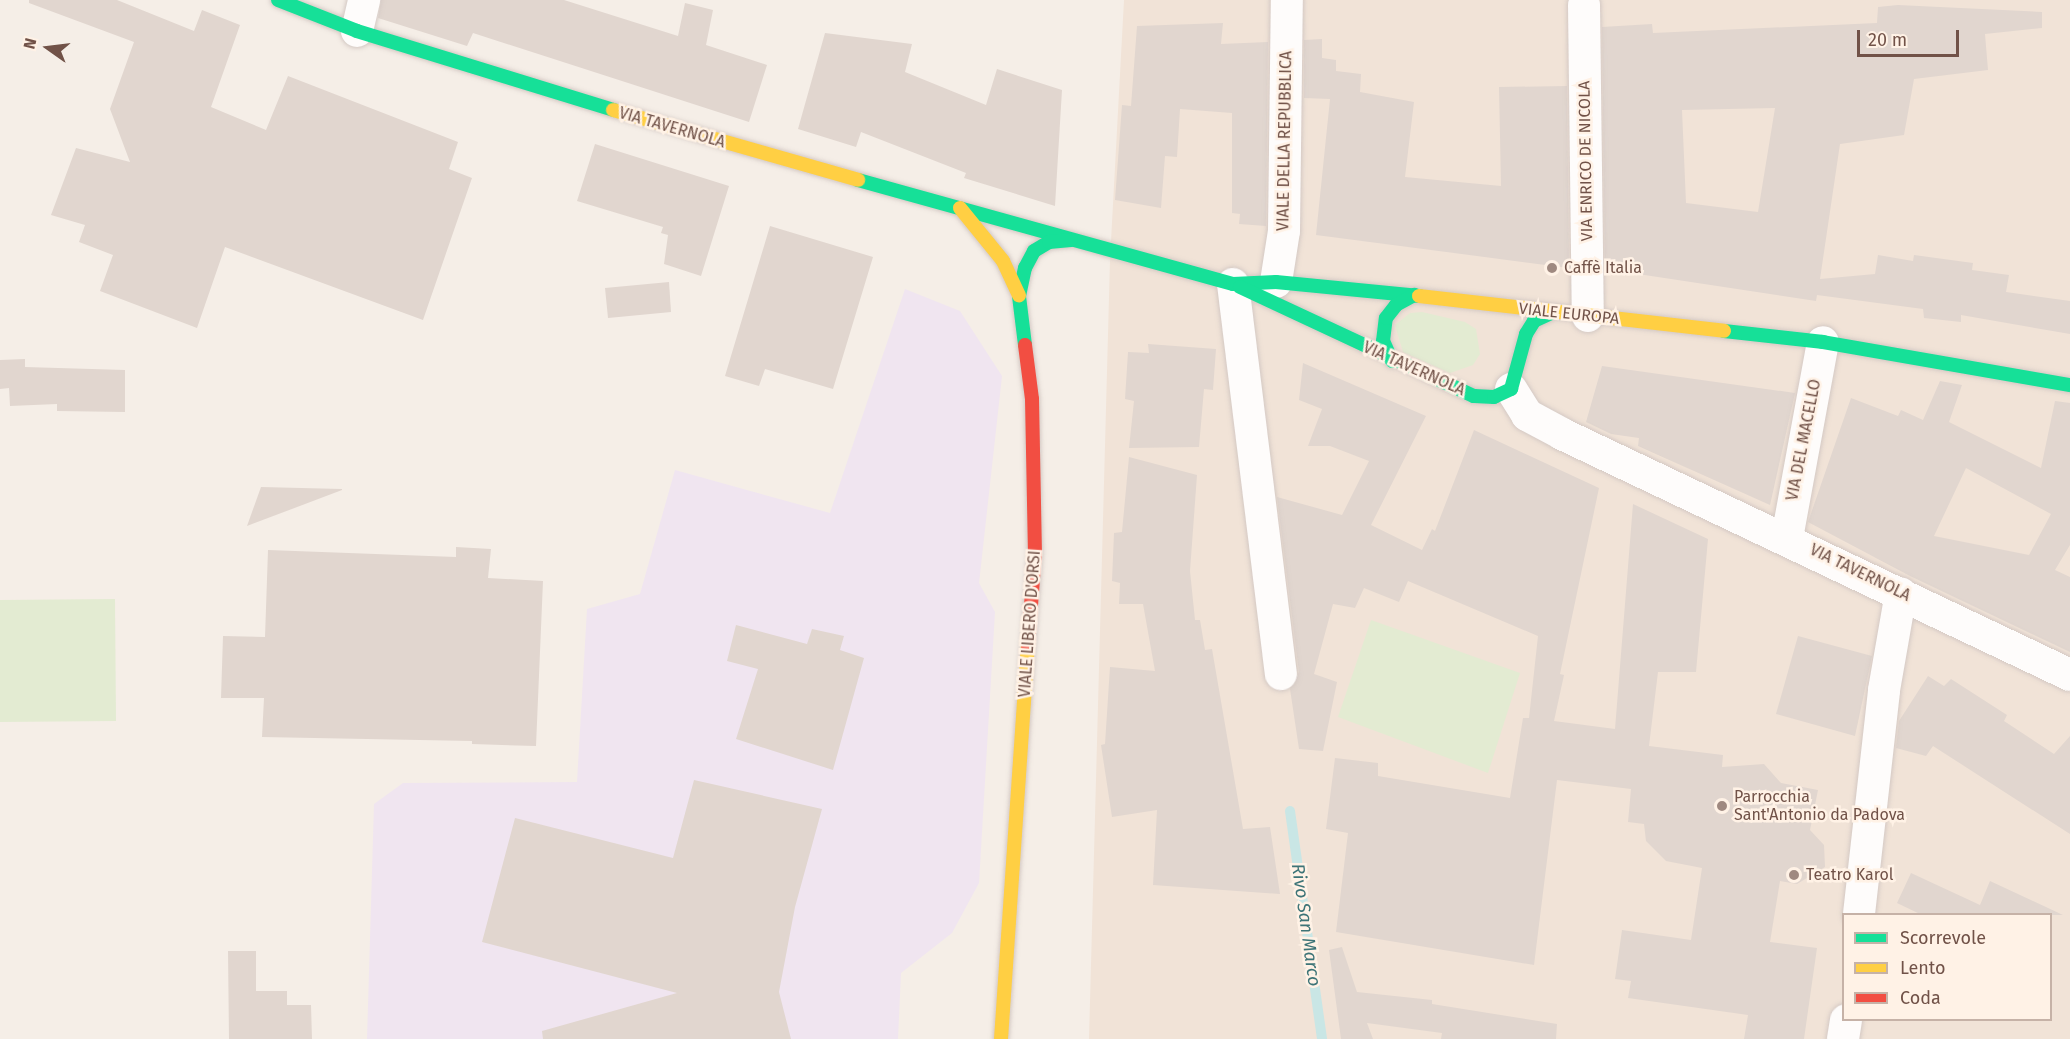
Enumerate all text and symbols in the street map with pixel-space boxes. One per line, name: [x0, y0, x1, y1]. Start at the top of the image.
north arrow: [18, 18, 78, 78]
scale bar: [1860, 18, 1962, 56]
text: 20 m: [1868, 29, 1907, 51]
text: N: [20, 36, 41, 51]
street label: VIALE DELLA REPUBBLICA: [1274, 51, 1296, 231]
street label: VIA ENRICO DE NICOLA: [1575, 81, 1597, 241]
street label: VIA TAVERNOLA: [617, 104, 727, 152]
place label: Caffè Italia: [1564, 258, 1642, 278]
marker: Caffè Italia: [1545, 261, 1559, 275]
street label: VIALE EUROPA: [1518, 299, 1620, 329]
street label: VIA TAVERNOLA: [1360, 338, 1468, 400]
street label: VIA DEL MACELLO: [1783, 378, 1825, 502]
street label: VIA TAVERNOLA: [1806, 540, 1914, 606]
street label: VIALE LIBERO D'ORSI: [1015, 550, 1045, 698]
place label: Parrocchia Sant'Antonio da Padova: [1734, 787, 1905, 825]
marker: Parrocchia Sant'Antonio da Padova: [1715, 799, 1729, 813]
water label: Rivo San Marco: [1287, 862, 1325, 988]
place label: Teatro Karol: [1806, 865, 1893, 885]
marker: Teatro Karol: [1787, 868, 1801, 882]
legend: [1842, 913, 2052, 1021]
text: Scorrevole: [1900, 927, 1986, 949]
text: Lento: [1900, 957, 1946, 979]
text: Coda: [1900, 987, 1941, 1009]

